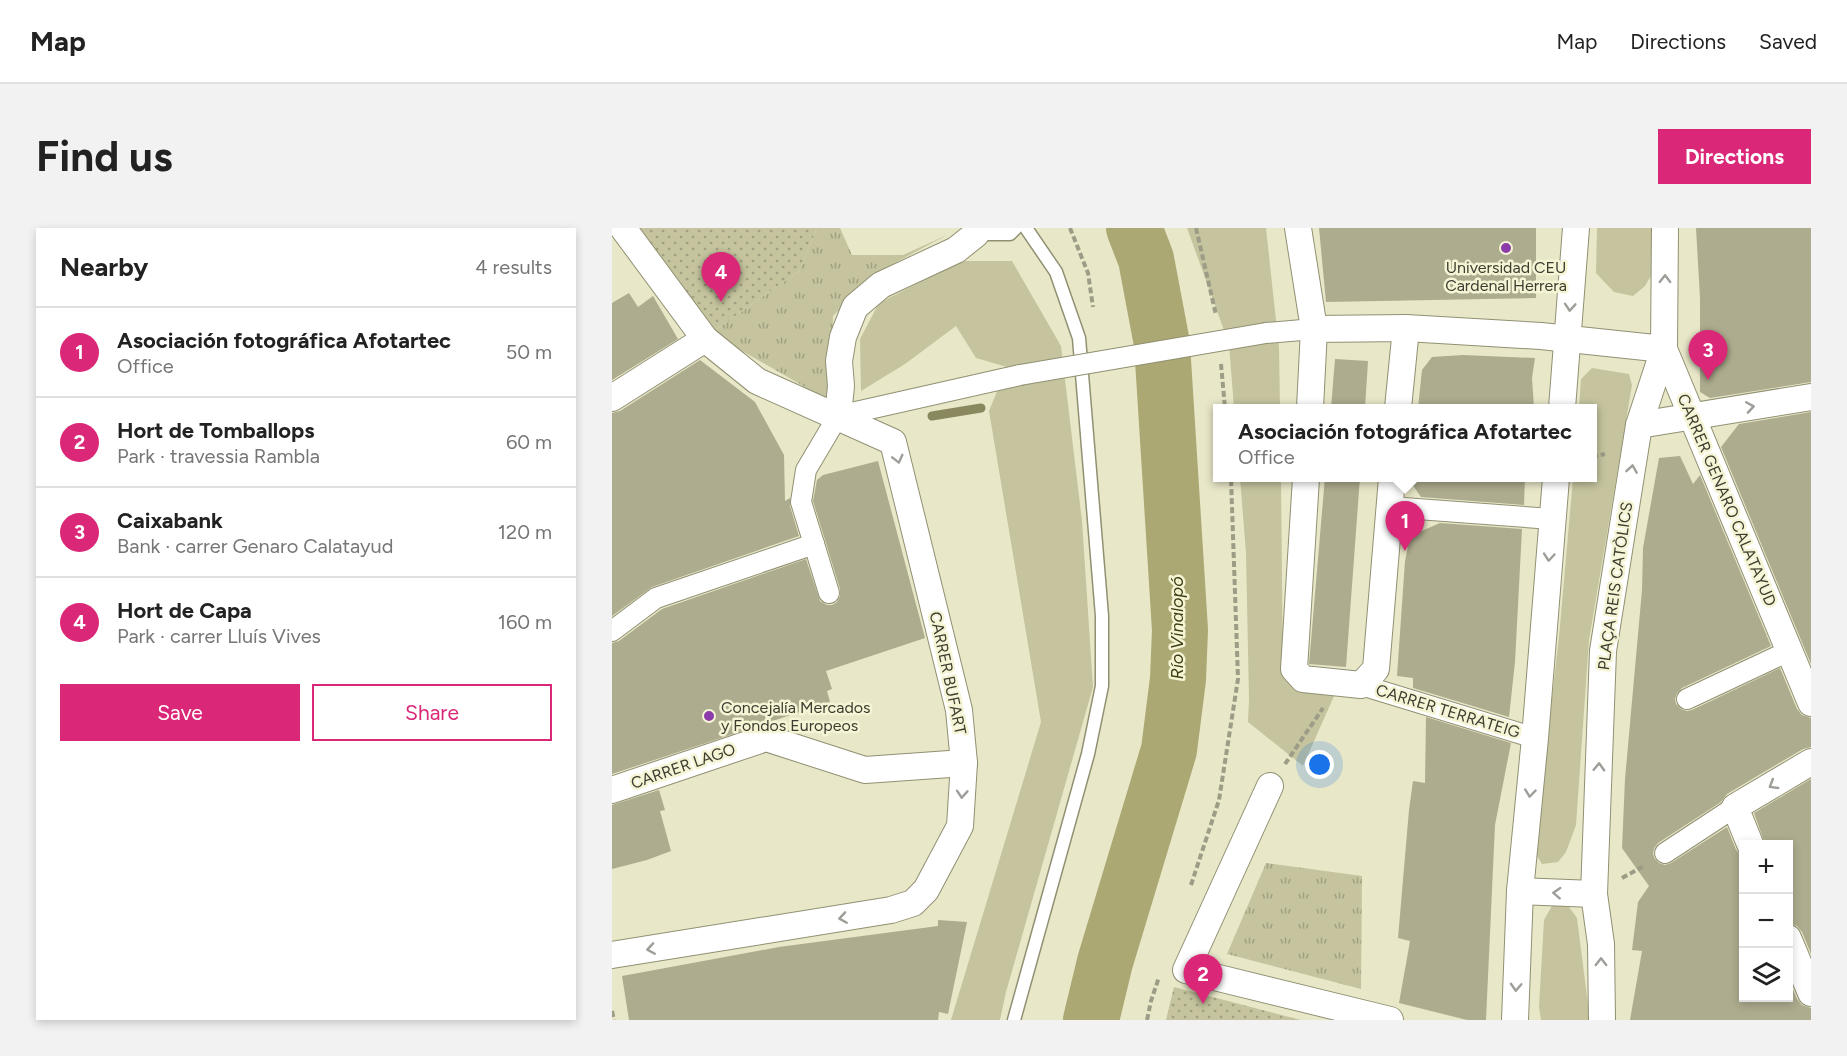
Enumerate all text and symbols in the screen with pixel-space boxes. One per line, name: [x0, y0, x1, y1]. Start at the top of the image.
text: Map: [30, 24, 86, 58]
text: Map: [1556, 29, 1597, 54]
text: Directions: [1630, 29, 1726, 54]
text: Saved: [1759, 29, 1817, 54]
button: Directions: [1658, 129, 1811, 184]
text: Find us: [36, 131, 173, 182]
marker: Universidad CEU Cardenal Herrera: [1499, 241, 1513, 255]
text: Nearby: [60, 251, 148, 283]
pin: 4: [702, 253, 740, 302]
text: 4 results: [475, 255, 552, 279]
place label: Universidad CEU Cardenal Herrera: [1445, 258, 1567, 295]
one-way arrow: [1659, 274, 1671, 283]
one-way arrow: [1564, 303, 1577, 312]
text: Asociación fotográfica Afotartec: [117, 327, 451, 354]
pin: 3: [1688, 330, 1728, 380]
text: 1: [75, 340, 84, 364]
text: 50 m: [506, 340, 552, 364]
text: Office: [117, 354, 174, 378]
street label: CARRER GENARO CALATAYUD: [1674, 391, 1780, 609]
one-way arrow: [1745, 402, 1755, 414]
popup: [1213, 404, 1597, 482]
text: Hort de Tomballops: [117, 417, 315, 444]
text: Asociación fotográfica Afotartec: [1238, 418, 1572, 445]
text: 2: [74, 430, 85, 454]
text: 60 m: [506, 430, 552, 454]
text: Park · travessia Rambla: [117, 444, 320, 468]
text: Office: [1238, 445, 1295, 469]
one-way arrow: [890, 454, 903, 464]
one-way arrow: [1625, 465, 1637, 474]
street label: PLAÇA REIS CATÒLICS: [1594, 500, 1636, 671]
pin: 1: [1386, 502, 1424, 551]
text: Caixabank: [117, 507, 223, 534]
text: 3: [74, 520, 85, 544]
text: 120 m: [498, 520, 552, 544]
text: Bank · carrer Genaro Calatayud: [117, 534, 393, 558]
one-way arrow: [1543, 552, 1556, 561]
water label: Río Vinalopó: [1166, 576, 1188, 680]
text: Hort de Capa: [117, 597, 252, 624]
text: 4: [73, 610, 86, 634]
text: 160 m: [498, 610, 552, 634]
street label: CARRER BUFART: [926, 610, 970, 736]
text: Park · carrer Lluís Vives: [117, 624, 321, 648]
street label: CARRER TERRATEIG: [1374, 680, 1522, 742]
button: Save: [60, 684, 300, 741]
button: Share: [312, 684, 552, 741]
place label: Concejalía Mercados y Fondos Europeos: [721, 698, 871, 735]
marker: Concejalía Mercados y Fondos Europeos: [702, 709, 716, 723]
street label: CARRER LAGO: [628, 739, 738, 793]
your location: [1305, 750, 1334, 779]
one-way arrow: [1593, 763, 1605, 772]
one-way arrow: [1769, 777, 1779, 789]
one-way arrow: [1524, 788, 1537, 797]
one-way arrow: [956, 789, 969, 798]
map controls: [1739, 840, 1793, 1002]
button: +: [1739, 840, 1793, 894]
one-way arrow: [1553, 886, 1562, 899]
button: −: [1739, 894, 1793, 948]
one-way arrow: [839, 911, 849, 924]
one-way arrow: [646, 942, 656, 955]
button: layers: [1739, 948, 1793, 1002]
pin: 2: [1184, 954, 1222, 1004]
one-way arrow: [1595, 957, 1607, 966]
one-way arrow: [1510, 983, 1522, 992]

